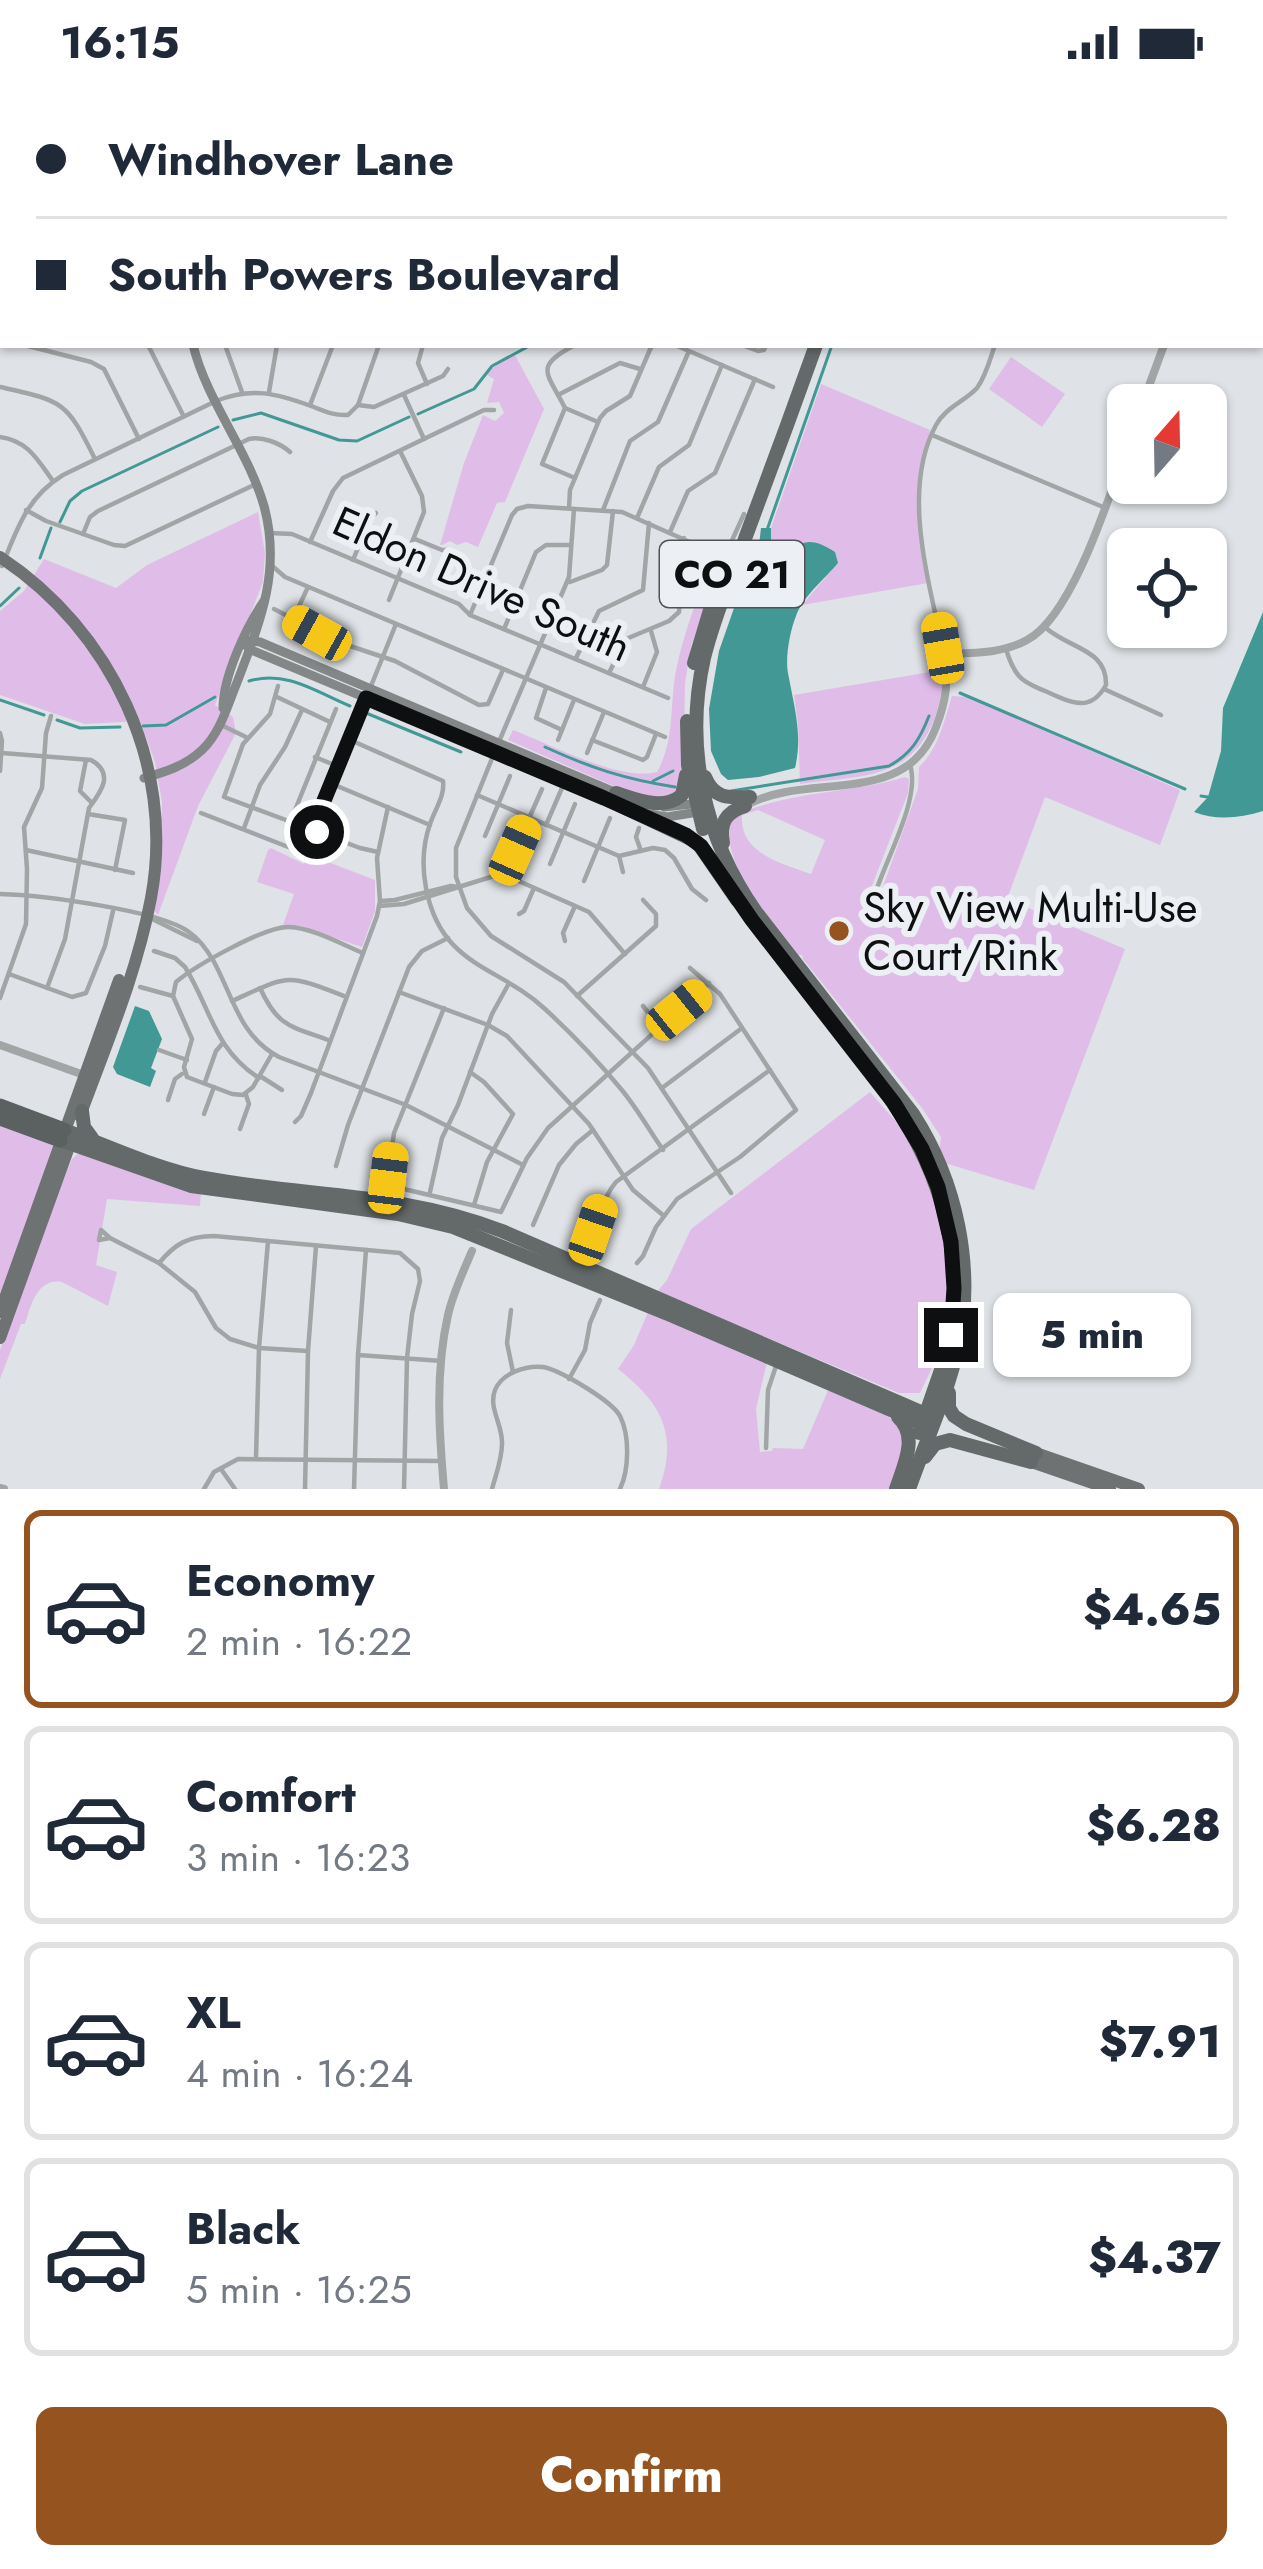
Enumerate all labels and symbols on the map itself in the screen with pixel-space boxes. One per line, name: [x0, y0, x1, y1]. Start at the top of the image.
north arrow: [1107, 384, 1227, 504]
street label: Eldon Drive South: [323, 491, 641, 677]
road number: CO 21: [660, 541, 804, 607]
car: [277, 600, 357, 666]
car: [919, 609, 967, 687]
route start: [290, 805, 344, 859]
car: [484, 810, 546, 890]
place label: Sky View Multi-Use Court/Rink: [863, 877, 1197, 986]
marker: Sky View Multi-Use Court/Rink: [826, 918, 852, 944]
car: [640, 973, 718, 1047]
car: [366, 1140, 410, 1216]
car: [564, 1190, 622, 1270]
callout: 5 min: [993, 1293, 1191, 1377]
route end: [924, 1308, 978, 1362]

